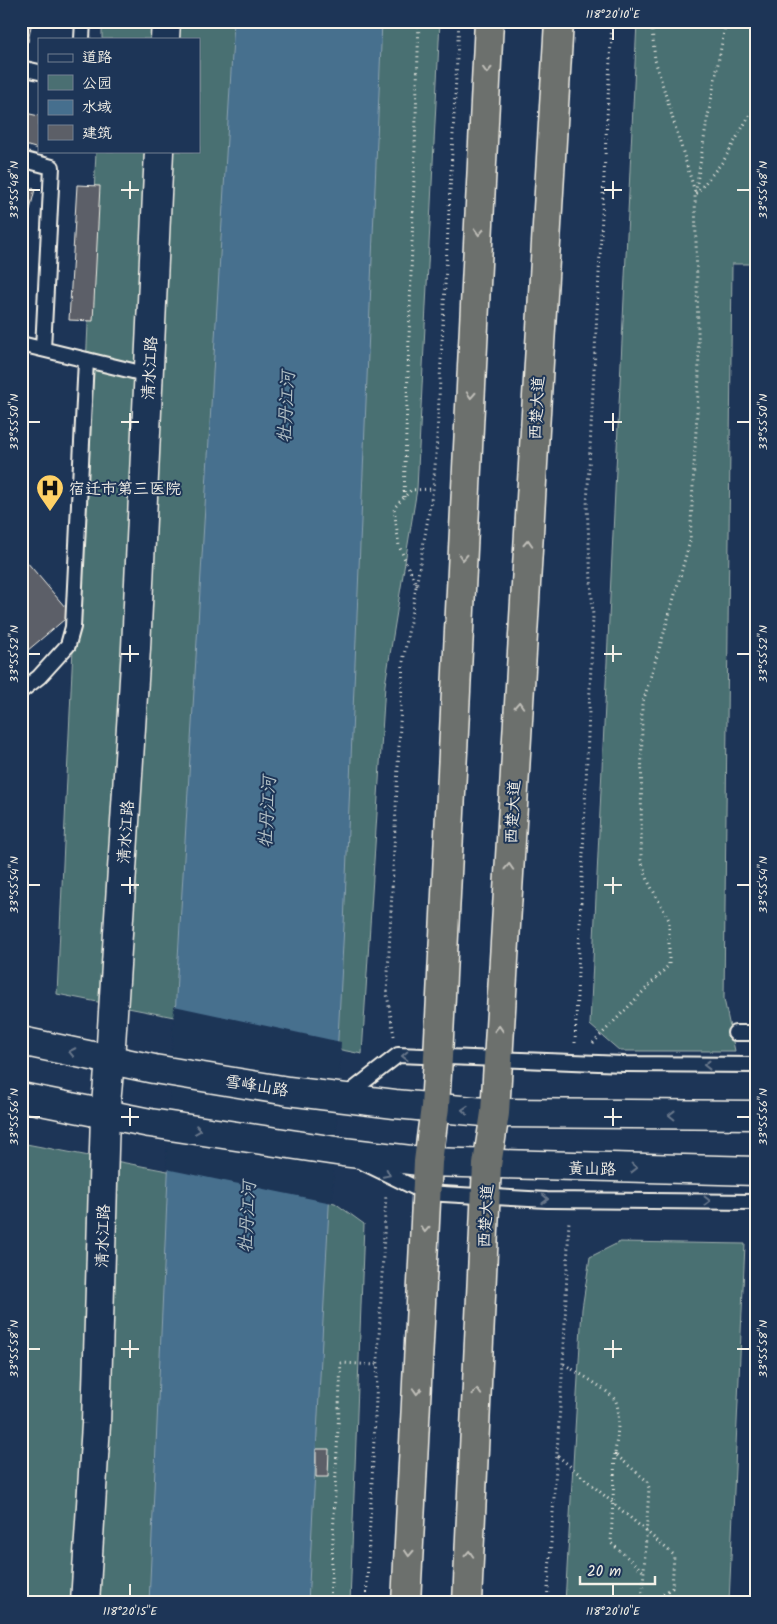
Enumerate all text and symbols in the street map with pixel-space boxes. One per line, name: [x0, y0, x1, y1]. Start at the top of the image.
text: 118°20'10"E: [586, 5, 641, 24]
legend: [38, 38, 200, 152]
text: 道路: [82, 46, 112, 70]
one-way arrow: [481, 66, 492, 74]
text: 公园: [82, 72, 112, 96]
text: 水域: [82, 96, 112, 120]
text: 建筑: [82, 122, 112, 146]
text: 33°55'48"N: [5, 161, 24, 219]
text: 33°55'48"N: [754, 161, 773, 219]
one-way arrow: [473, 229, 484, 237]
street label: 清水江路: [136, 335, 165, 401]
water label: 牡丹江河: [271, 367, 304, 444]
street label: 西楚大道: [523, 375, 552, 441]
one-way arrow: [465, 391, 476, 399]
text: 33°55'50"N: [5, 394, 24, 450]
text: 33°55'50"N: [754, 394, 773, 450]
hospital icon: 宿迁市第三医院: [35, 473, 65, 512]
place label: 宿迁市第三医院: [69, 477, 181, 502]
one-way arrow: [523, 538, 534, 546]
one-way arrow: [457, 553, 468, 561]
text: 33°55'52"N: [5, 625, 24, 683]
text: 33°55'52"N: [754, 625, 773, 683]
one-way arrow: [513, 701, 524, 709]
water label: 牡丹江河: [252, 772, 285, 849]
street label: 西楚大道: [499, 779, 528, 845]
street label: 清水江路: [112, 799, 141, 865]
text: 33°55'54"N: [5, 856, 24, 914]
text: 33°55'54"N: [754, 856, 773, 914]
one-way arrow: [503, 863, 514, 871]
one-way arrow: [494, 1025, 505, 1033]
one-way arrow: [67, 1047, 76, 1058]
one-way arrow: [400, 1051, 408, 1061]
one-way arrow: [703, 1060, 710, 1070]
street label: 雪峰山路: [223, 1069, 290, 1104]
text: 33°55'56"N: [5, 1088, 24, 1146]
text: 33°55'56"N: [754, 1088, 773, 1146]
one-way arrow: [461, 1105, 469, 1116]
one-way arrow: [668, 1110, 676, 1120]
one-way arrow: [194, 1125, 202, 1135]
street label: 黄山路: [568, 1157, 616, 1182]
one-way arrow: [630, 1163, 638, 1174]
one-way arrow: [382, 1168, 391, 1178]
water label: 牡丹江河: [232, 1177, 265, 1254]
street label: 西楚大道: [472, 1183, 501, 1249]
one-way arrow: [541, 1194, 549, 1205]
one-way arrow: [704, 1196, 712, 1206]
street label: 清水江路: [90, 1204, 117, 1268]
one-way arrow: [419, 1225, 430, 1233]
text: 33°55'58"N: [5, 1320, 24, 1378]
text: 33°55'58"N: [754, 1320, 773, 1378]
one-way arrow: [411, 1387, 422, 1395]
one-way arrow: [471, 1387, 482, 1395]
one-way arrow: [403, 1550, 414, 1558]
one-way arrow: [464, 1550, 475, 1558]
scale bar: [580, 1554, 654, 1586]
text: 20 m: [587, 1560, 621, 1584]
text: 118°20'15"E: [103, 1602, 158, 1621]
text: 118°20'10"E: [586, 1602, 641, 1621]

